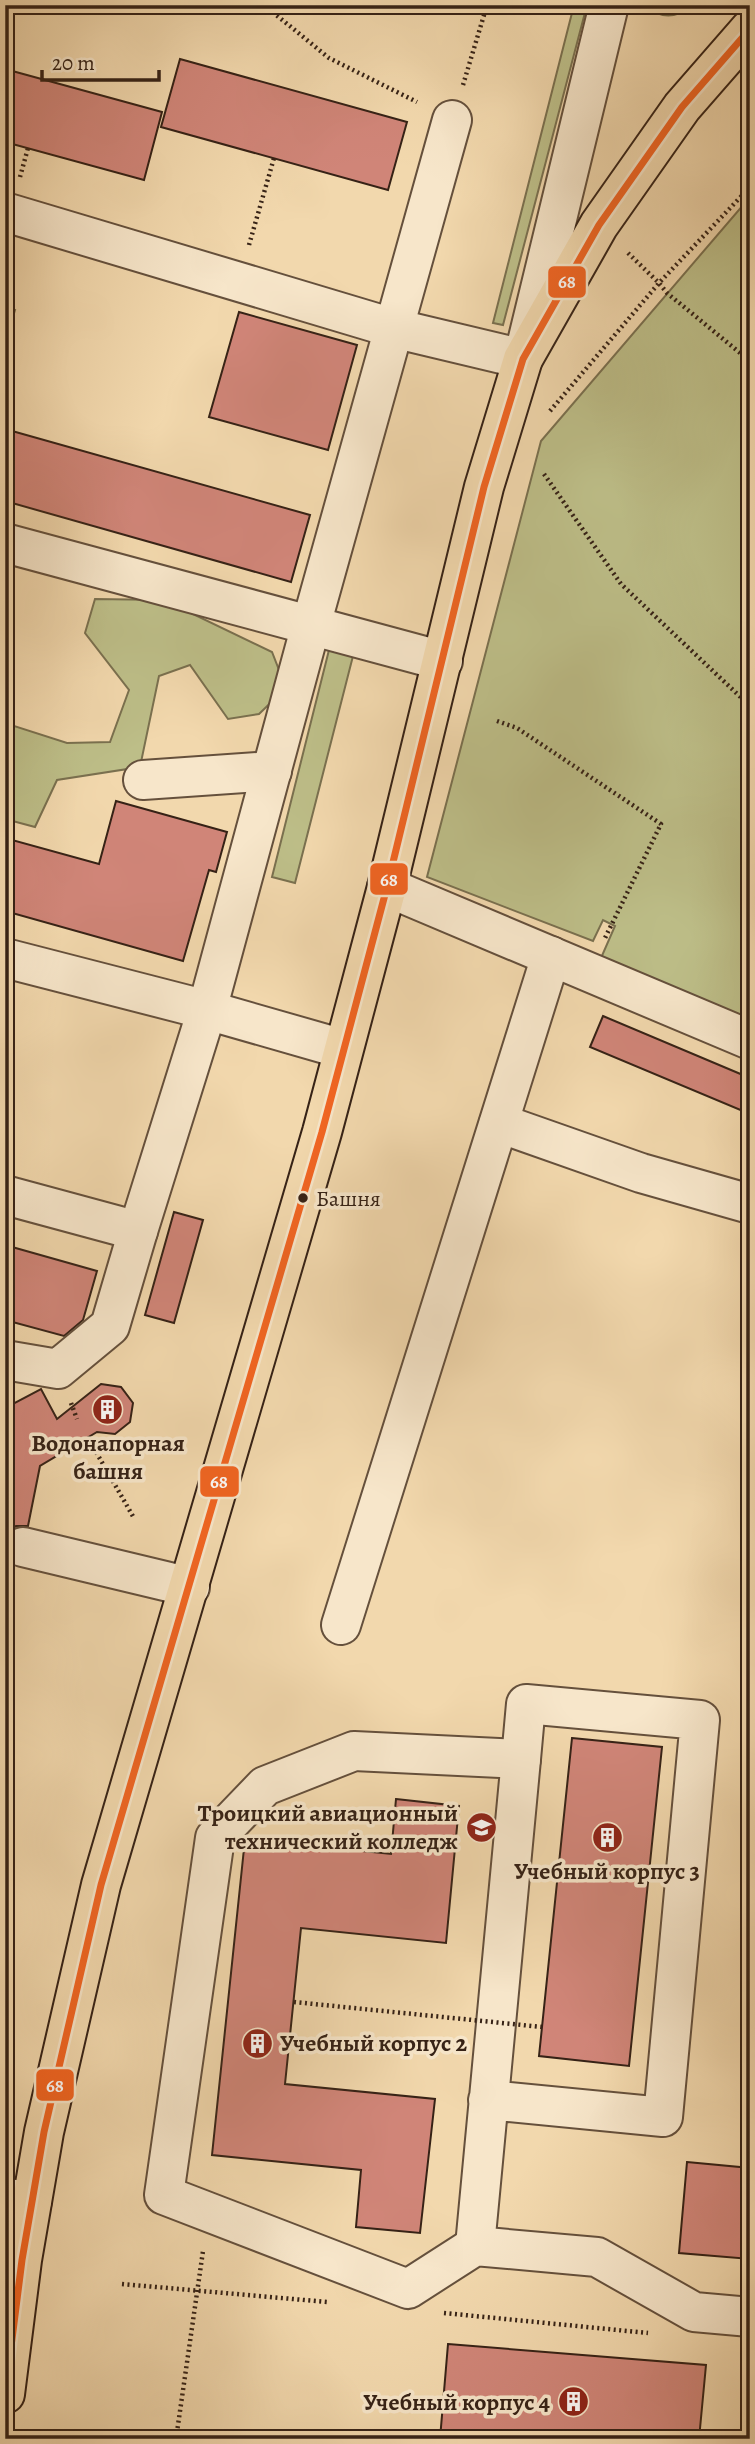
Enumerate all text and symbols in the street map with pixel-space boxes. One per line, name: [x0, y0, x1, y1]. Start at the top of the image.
scale bar: [42, 38, 159, 82]
text: 20 m: [52, 49, 95, 77]
line badge: 68: [547, 265, 587, 299]
text: 68: [558, 269, 576, 295]
line badge: 68: [369, 862, 409, 896]
text: 68: [380, 867, 398, 893]
place label: Башня: [316, 1184, 381, 1214]
marker: Башня: [296, 1191, 310, 1205]
building icon: Водонапорная башня: [91, 1392, 125, 1426]
place label: Водонапорная башня: [31, 1427, 185, 1487]
line badge: 68: [199, 1465, 240, 1498]
text: 68: [210, 1469, 228, 1495]
place label: Троицкий авиационный технический колледж: [198, 1797, 458, 1857]
school or university icon: Троицкий авиационный технический колледж: [464, 1810, 498, 1844]
building icon: Учебный корпус 3: [590, 1820, 624, 1854]
place label: Учебный корпус 3: [514, 1855, 700, 1887]
building icon: Учебный корпус 2: [240, 2026, 274, 2060]
place label: Учебный корпус 2: [280, 2027, 467, 2059]
line badge: 68: [35, 2068, 75, 2102]
text: 68: [46, 2073, 64, 2099]
building icon: Учебный корпус 4: [556, 2385, 590, 2419]
place label: Учебный корпус 4: [363, 2386, 550, 2418]

